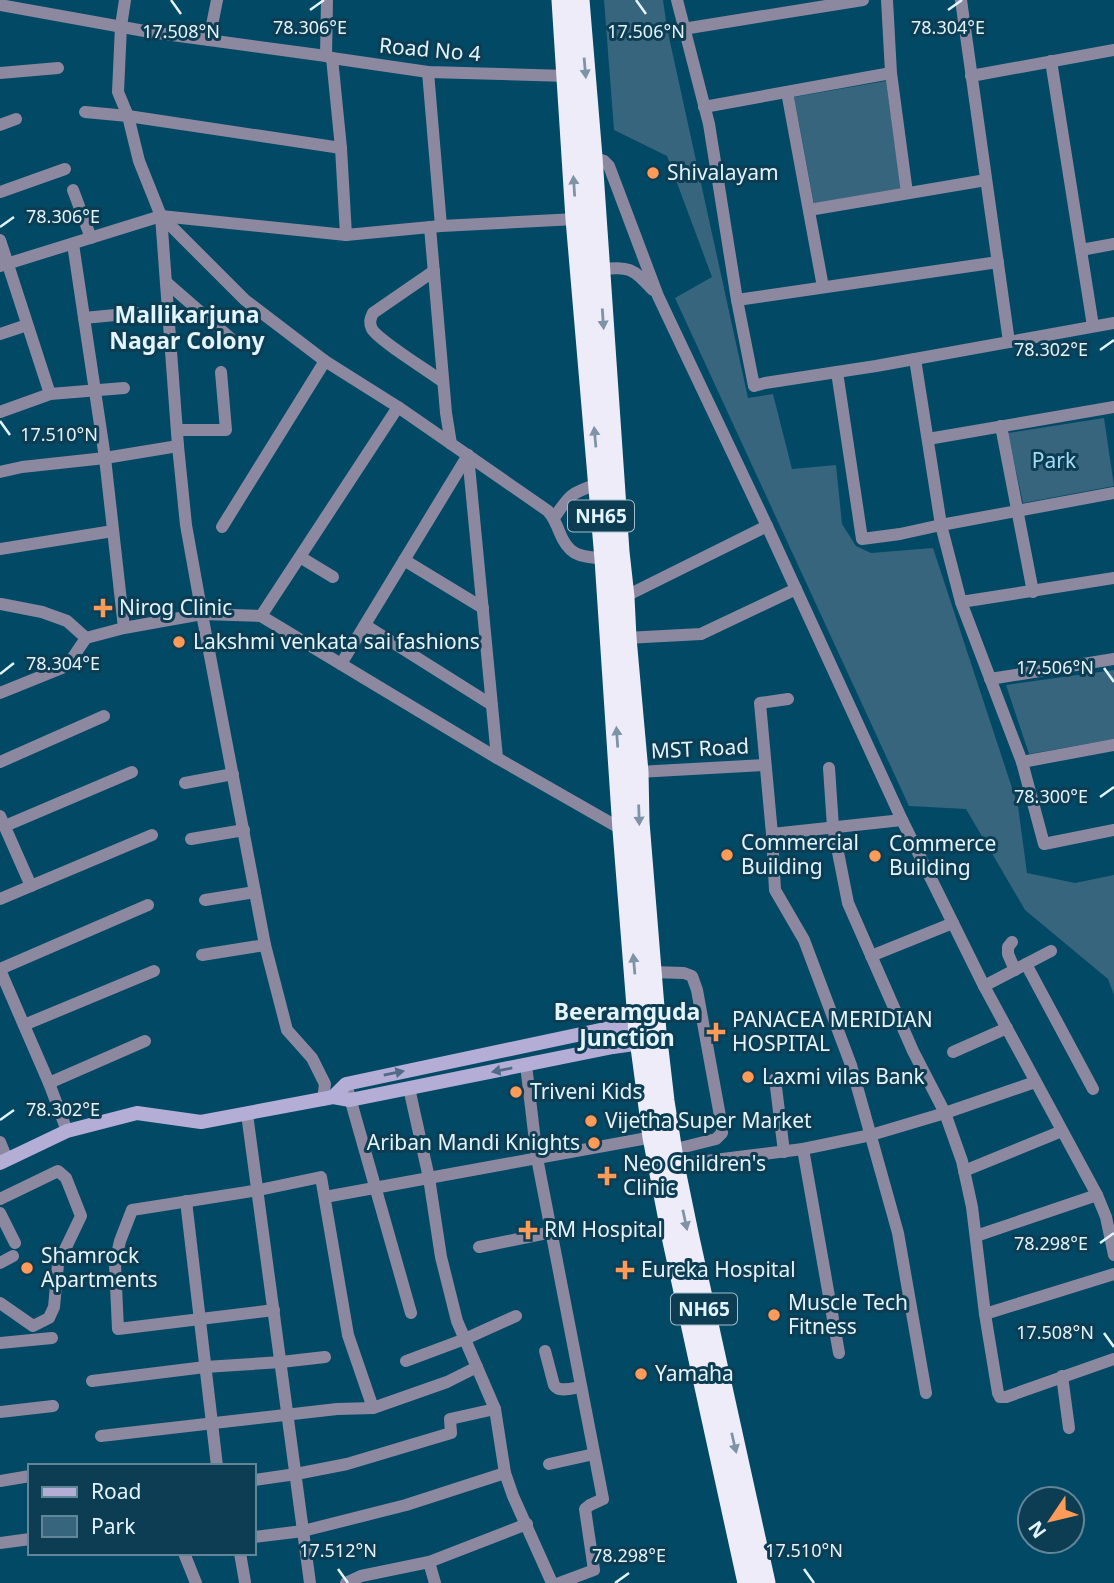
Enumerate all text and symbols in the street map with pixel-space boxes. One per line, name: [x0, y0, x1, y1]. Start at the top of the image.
text: 78.306°E: [273, 15, 347, 39]
text: 78.304°E: [911, 15, 985, 39]
text: 17.508°N: [142, 19, 220, 43]
text: 17.506°N: [607, 19, 685, 43]
street label: Road No 4: [378, 31, 482, 67]
one-way arrow: [580, 57, 591, 79]
place label: Shivalayam: [667, 158, 779, 186]
marker: Shivalayam: [645, 165, 661, 181]
one-way arrow: [568, 175, 579, 197]
text: 78.306°E: [26, 204, 100, 228]
district label: Mallikarjuna Nagar Colony: [109, 298, 266, 356]
one-way arrow: [598, 309, 609, 331]
text: 78.302°E: [1014, 337, 1088, 361]
text: 17.510°N: [20, 422, 98, 446]
one-way arrow: [589, 426, 600, 448]
park label: Park: [1032, 446, 1077, 474]
road number: NH65: [568, 500, 634, 531]
place label: Nirog Clinic: [119, 593, 232, 621]
marker: Nirog Clinic: [93, 598, 113, 618]
place label: Lakshmi venkata sai fashions: [193, 627, 480, 655]
marker: Lakshmi venkata sai fashions: [171, 634, 187, 650]
text: 78.304°E: [26, 651, 100, 675]
text: 17.506°N: [1016, 655, 1094, 679]
one-way arrow: [611, 726, 622, 748]
street label: MST Road: [650, 731, 750, 765]
text: 78.300°E: [1014, 784, 1088, 808]
one-way arrow: [634, 804, 645, 826]
place label: Commercial Building: [741, 828, 859, 880]
place label: Commerce Building: [889, 829, 996, 881]
marker: Commercial Building: [719, 847, 735, 863]
marker: Commerce Building: [867, 848, 883, 864]
one-way arrow: [628, 953, 639, 975]
district label: Beeramguda Junction: [554, 995, 700, 1053]
place label: PANACEA MERIDIAN HOSPITAL: [732, 1005, 933, 1057]
marker: PANACEA MERIDIAN HOSPITAL: [706, 1022, 726, 1042]
place label: Laxmi vilas Bank: [762, 1062, 926, 1090]
one-way arrow: [491, 1065, 513, 1076]
one-way arrow: [383, 1068, 405, 1079]
marker: Laxmi vilas Bank: [740, 1069, 756, 1085]
place label: Triveni Kids: [530, 1077, 642, 1105]
marker: Triveni Kids: [508, 1084, 524, 1100]
text: 78.302°E: [26, 1097, 100, 1121]
place label: Vijetha Super Market: [605, 1106, 812, 1134]
marker: Vijetha Super Market: [583, 1113, 599, 1129]
place label: Ariban Mandi Knights: [367, 1128, 580, 1156]
marker: Ariban Mandi Knights: [586, 1135, 602, 1151]
place label: Neo Children's Clinic: [623, 1149, 766, 1201]
marker: Neo Children's Clinic: [597, 1166, 617, 1186]
one-way arrow: [680, 1209, 691, 1231]
place label: RM Hospital: [544, 1215, 663, 1243]
marker: RM Hospital: [518, 1220, 538, 1240]
text: 78.298°E: [1014, 1231, 1088, 1255]
place label: Shamrock Apartments: [41, 1241, 157, 1293]
place label: Eureka Hospital: [641, 1255, 796, 1283]
marker: Shamrock Apartments: [19, 1260, 35, 1276]
marker: Eureka Hospital: [615, 1260, 635, 1280]
place label: Muscle Tech Fitness: [788, 1288, 908, 1340]
road number: NH65: [671, 1294, 737, 1324]
marker: Muscle Tech Fitness: [766, 1307, 782, 1323]
text: 17.508°N: [1016, 1320, 1094, 1344]
place label: Yamaha: [655, 1359, 734, 1387]
marker: Yamaha: [633, 1366, 649, 1382]
one-way arrow: [729, 1432, 740, 1454]
legend: [28, 1464, 256, 1555]
text: Road: [91, 1477, 141, 1505]
north arrow: [1016, 1485, 1086, 1555]
text: Park: [91, 1512, 136, 1540]
text: N: [1022, 1516, 1052, 1544]
text: 17.512°N: [299, 1538, 377, 1562]
text: 17.510°N: [765, 1538, 843, 1562]
text: 78.298°E: [592, 1543, 666, 1567]

